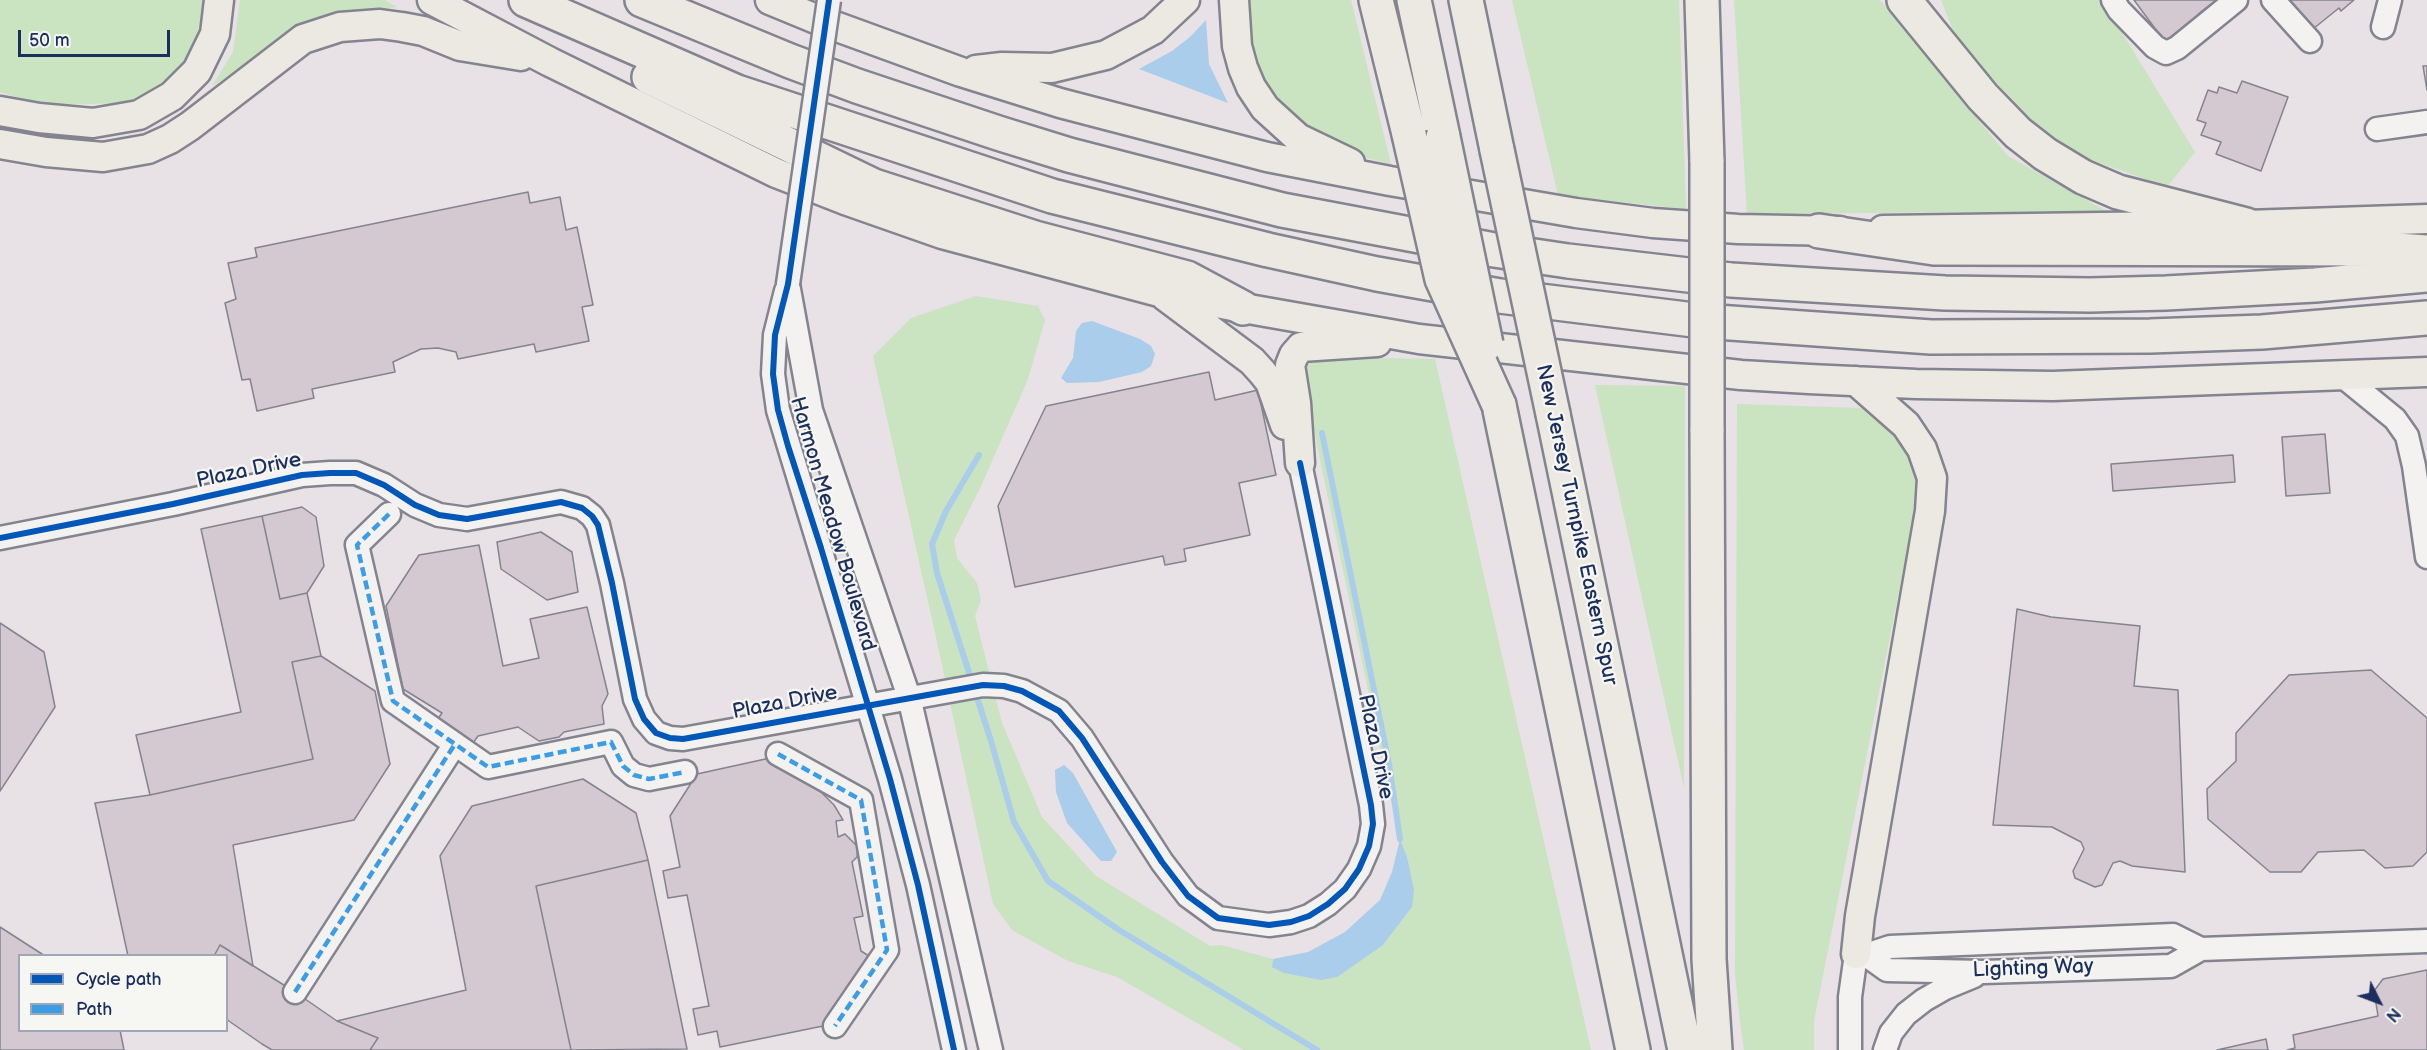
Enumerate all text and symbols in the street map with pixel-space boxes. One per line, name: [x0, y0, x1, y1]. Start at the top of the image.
scale bar: [21, 18, 172, 56]
text: 50 m: [29, 30, 70, 51]
street label: New Jersey Turnpike Eastern Spur: [1530, 362, 1622, 688]
street label: Harmon Meadow Boulevard: [784, 394, 880, 654]
street label: Plaza Drive: [194, 448, 304, 494]
street label: Plaza Drive: [730, 680, 840, 726]
street label: Plaza Drive: [1352, 692, 1398, 802]
legend: [18, 954, 228, 1032]
street label: Lighting Way: [1972, 954, 2094, 984]
text: Cycle path: [76, 969, 162, 990]
north arrow: [2349, 972, 2409, 1032]
text: Path: [76, 999, 112, 1020]
text: N: [2382, 1004, 2404, 1025]

